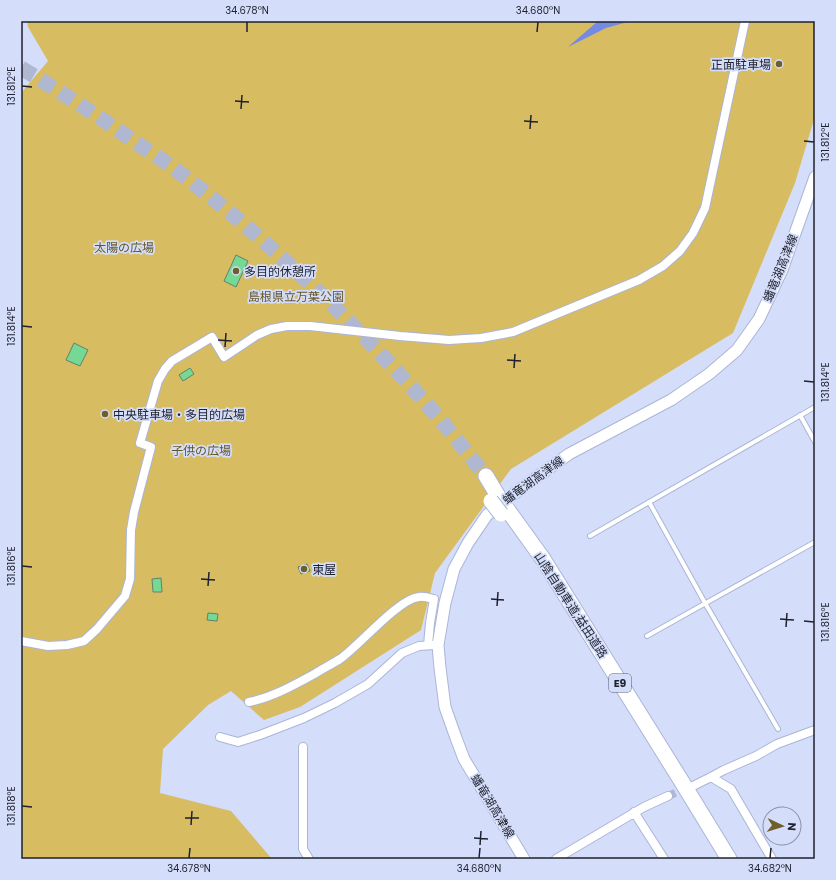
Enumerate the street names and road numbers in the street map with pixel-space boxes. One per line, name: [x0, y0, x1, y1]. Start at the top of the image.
street label: 蟠竜湖高津線: [759, 231, 801, 305]
street label: 蟠竜湖高津線: [499, 452, 567, 508]
street label: 山陰自動車道;益田道路: [530, 549, 612, 661]
road number: E9: [609, 674, 631, 692]
street label: 蟠竜湖高津線: [467, 771, 519, 841]

